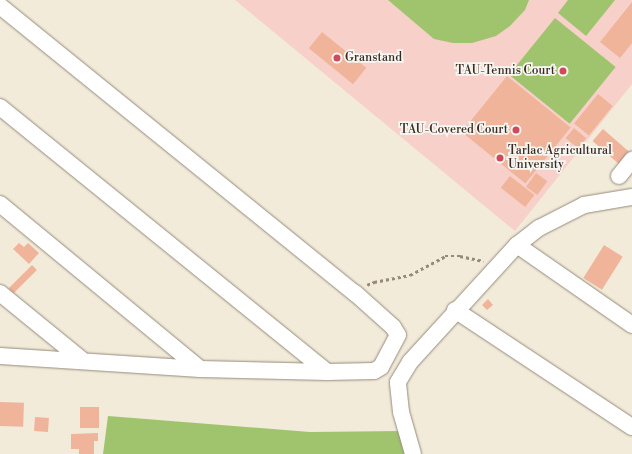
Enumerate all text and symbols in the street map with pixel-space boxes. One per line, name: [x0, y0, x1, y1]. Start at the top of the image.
place label: Granstand: [345, 51, 402, 65]
marker: Granstand: [332, 53, 342, 63]
place label: TAU-Tennis Court: [456, 64, 555, 78]
marker: TAU-Tennis Court: [558, 66, 568, 76]
place label: TAU-Covered Court: [400, 123, 508, 137]
marker: TAU-Covered Court: [511, 125, 521, 135]
place label: Tarlac Agricultural University: [508, 144, 612, 172]
marker: Tarlac Agricultural University: [495, 153, 505, 163]

